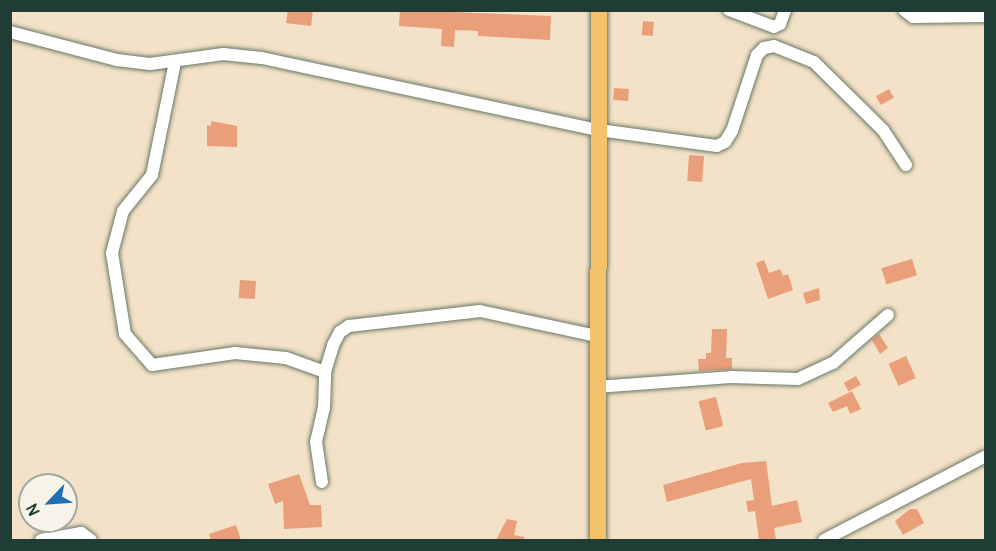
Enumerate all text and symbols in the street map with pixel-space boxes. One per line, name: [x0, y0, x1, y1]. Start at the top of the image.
north arrow: [18, 473, 78, 533]
text: N: [22, 501, 45, 519]

